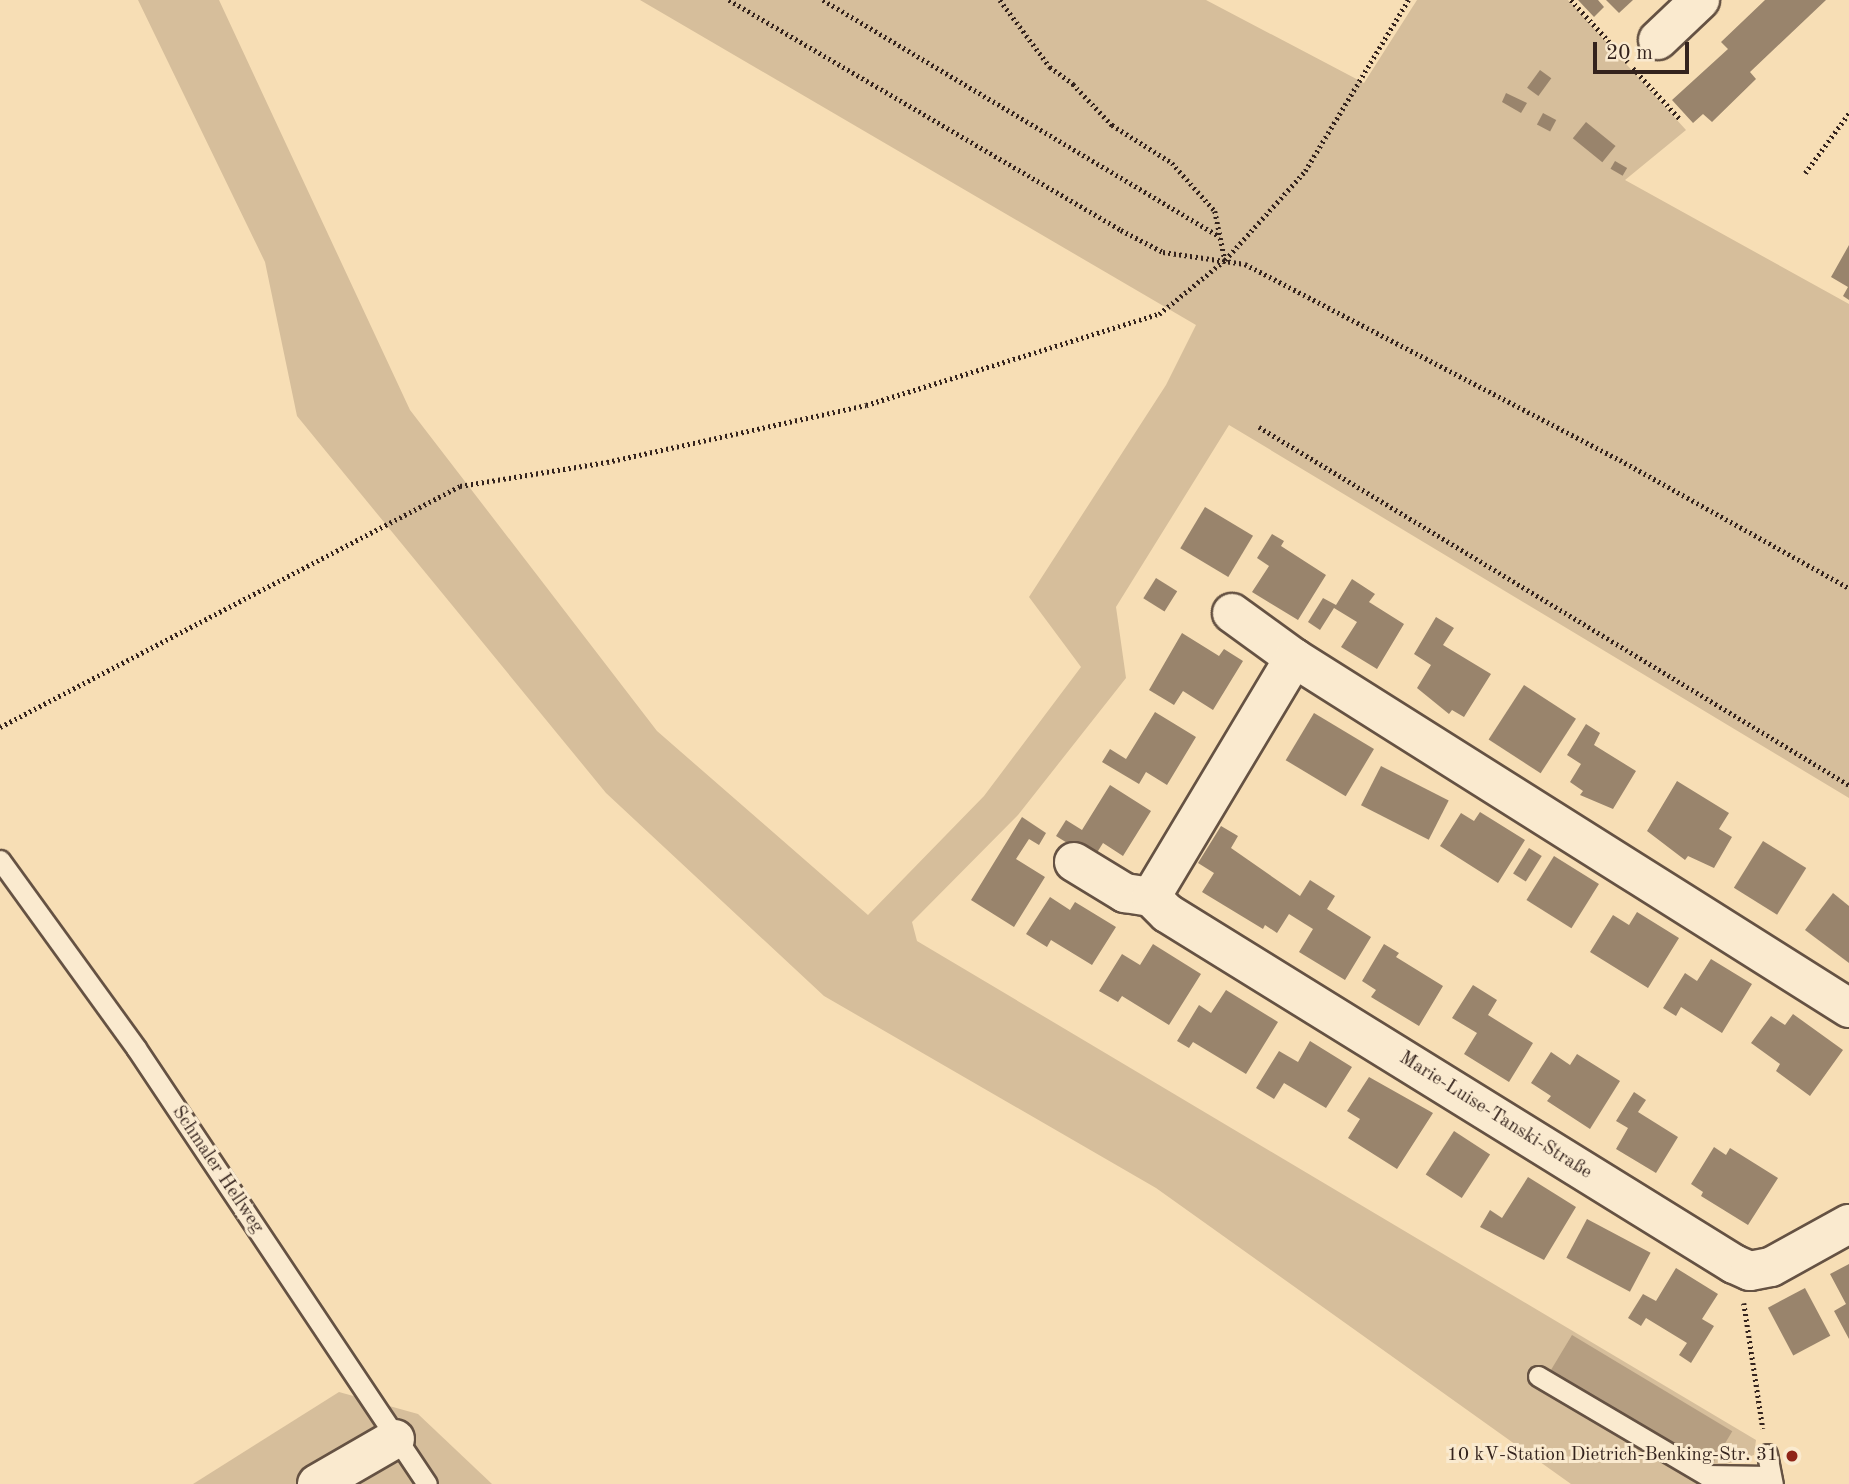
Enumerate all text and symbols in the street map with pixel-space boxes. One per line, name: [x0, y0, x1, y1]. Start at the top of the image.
scale bar: [1597, 28, 1693, 72]
text: 20 m: [1606, 43, 1653, 64]
street label: Marie-Luise-Tanski-Straße: [1394, 1047, 1596, 1185]
street label: Schmaler Hellweg: [166, 1102, 268, 1238]
place label: 10 kV-Station Dietrich-Benking-Str. 31: [1447, 1445, 1778, 1467]
marker: 10 kV-Station Dietrich-Benking-Str. 31: [1784, 1448, 1800, 1464]

